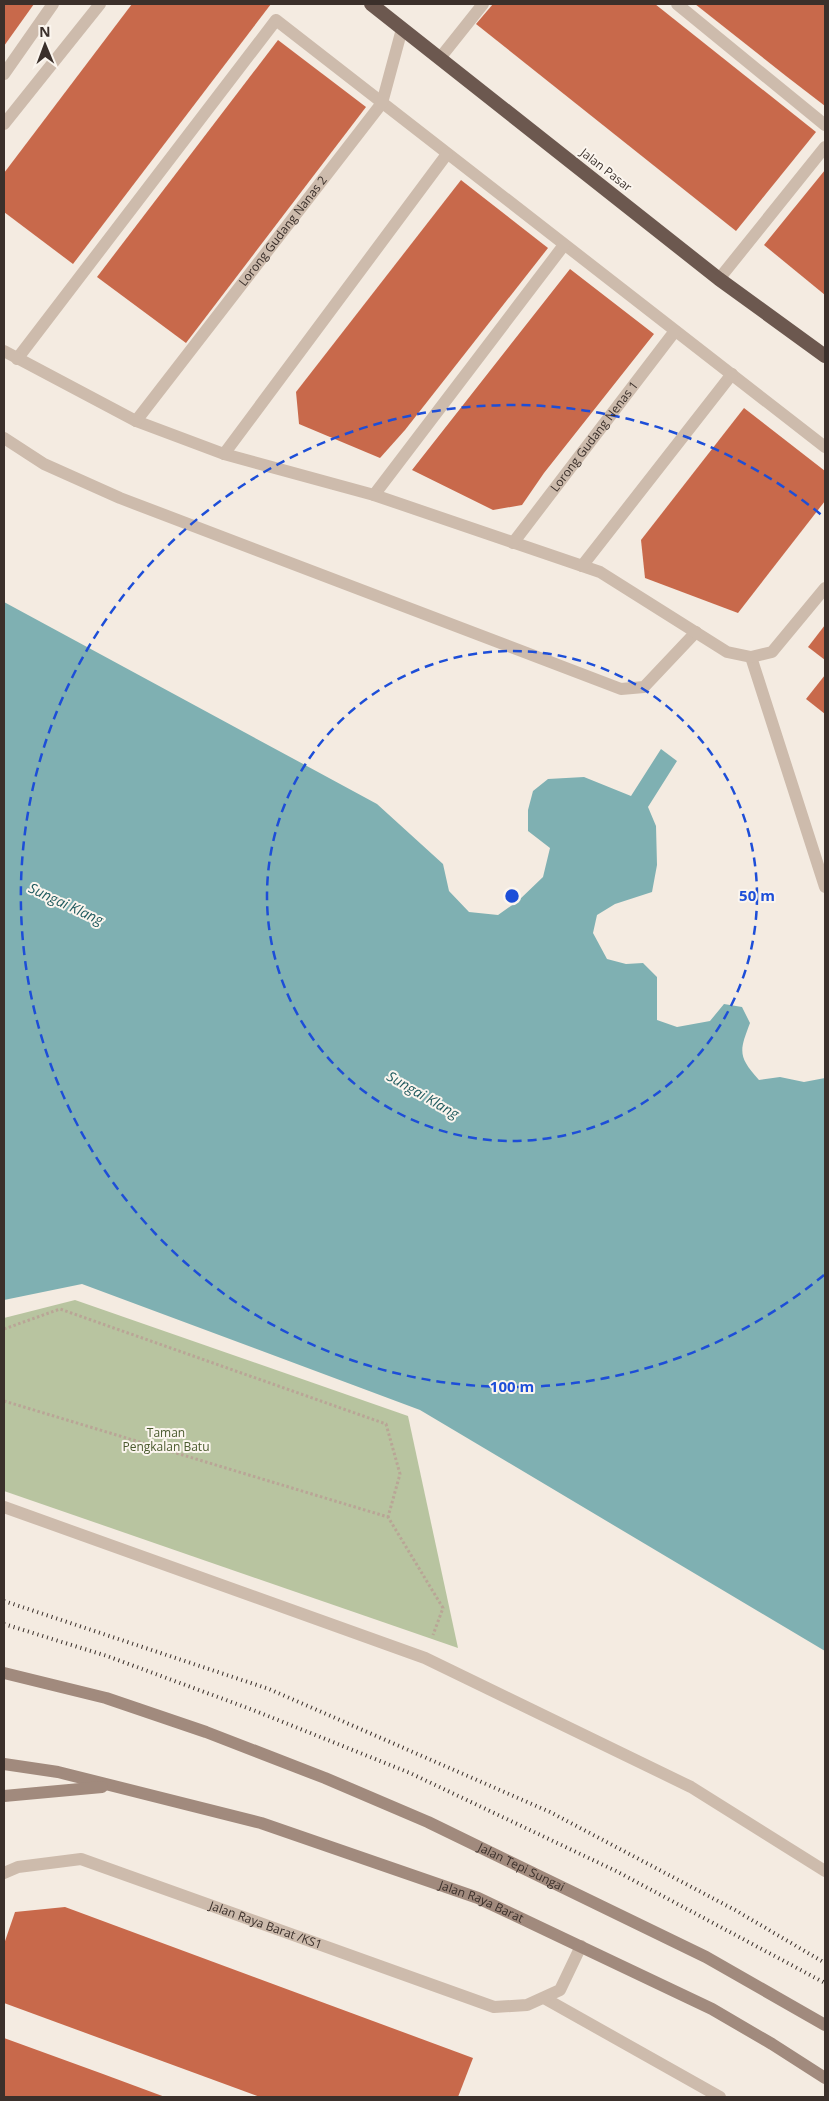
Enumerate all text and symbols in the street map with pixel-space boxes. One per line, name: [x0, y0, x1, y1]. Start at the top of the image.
north arrow: [20, 20, 70, 70]
text: N: [39, 22, 51, 41]
street label: Jalan Pasar: [576, 143, 636, 195]
street label: Lorong Gudang Nanas 2: [234, 172, 331, 290]
street label: Lorong Gudang Nenas 1: [546, 377, 642, 495]
water label: Sungai Klang: [26, 878, 107, 929]
text: 50 m: [739, 885, 775, 905]
centre of rings: [503, 887, 521, 905]
water label: Sungai Klang: [384, 1066, 463, 1123]
text: 100 m: [490, 1376, 534, 1396]
park label: Taman Pengkalan Batu: [122, 1424, 210, 1455]
street label: Jalan Tepi Sungai: [474, 1838, 568, 1895]
street label: Jalan Raya Barat: [436, 1876, 527, 1927]
street label: Jalan Raya Barat /KS1: [206, 1896, 325, 1953]

